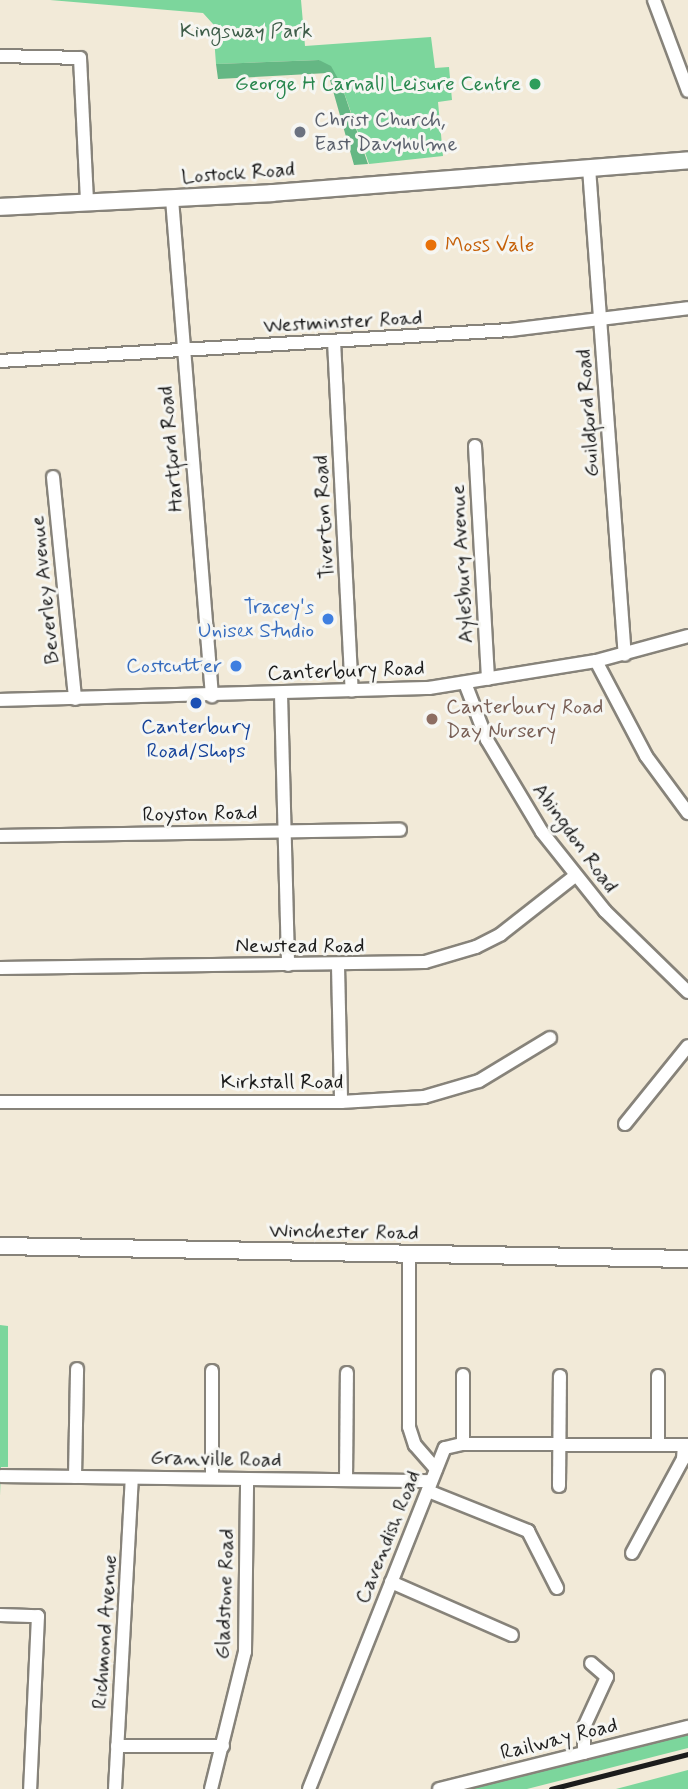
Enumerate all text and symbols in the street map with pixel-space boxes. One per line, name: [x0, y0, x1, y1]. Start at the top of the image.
park label: Kingsway Park: [180, 18, 312, 44]
place label: George H Carnall Leisure Centre: [223, 71, 521, 97]
marker: George H Carnall Leisure Centre: [527, 76, 543, 92]
place label: Christ Church, East Davyhulme: [314, 107, 457, 157]
marker: Christ Church, East Davyhulme: [292, 124, 308, 140]
street label: Lostock Road: [181, 157, 295, 189]
place label: Moss Vale: [445, 232, 534, 258]
marker: Moss Vale: [423, 237, 439, 253]
street label: Westminster Road: [264, 305, 422, 339]
street label: Guildford Road: [571, 349, 605, 477]
street label: Hartford Road: [153, 385, 189, 513]
street label: Tiverton Road: [308, 455, 340, 579]
street label: Aylesbury Avenue: [445, 484, 479, 644]
street label: Beverley Avenue: [25, 514, 65, 666]
place label: Tracey's Unisex Studio: [198, 594, 314, 644]
marker: Tracey's Unisex Studio: [320, 611, 336, 627]
place label: Costcutter: [126, 653, 222, 679]
street label: Canterbury Road: [267, 656, 425, 686]
marker: Costcutter: [228, 658, 244, 674]
place label: Canterbury Road Day Nursery: [446, 694, 604, 744]
marker: Canterbury Road/Shops: [188, 695, 204, 711]
marker: Canterbury Road Day Nursery: [424, 711, 440, 727]
place label: Canterbury Road/Shops: [141, 714, 251, 764]
street label: Abingdon Road: [527, 779, 623, 897]
street label: Royston Road: [143, 800, 257, 828]
street label: Newstead Road: [235, 933, 365, 959]
street label: Kirkstall Road: [221, 1069, 343, 1095]
street label: Winchester Road: [270, 1218, 418, 1246]
street label: Granville Road: [150, 1445, 282, 1473]
street label: Cavendish Road: [350, 1467, 426, 1607]
street label: Gladstone Road: [210, 1528, 240, 1660]
street label: Richmond Avenue: [87, 1553, 123, 1711]
street label: Railway Road: [498, 1712, 620, 1766]

